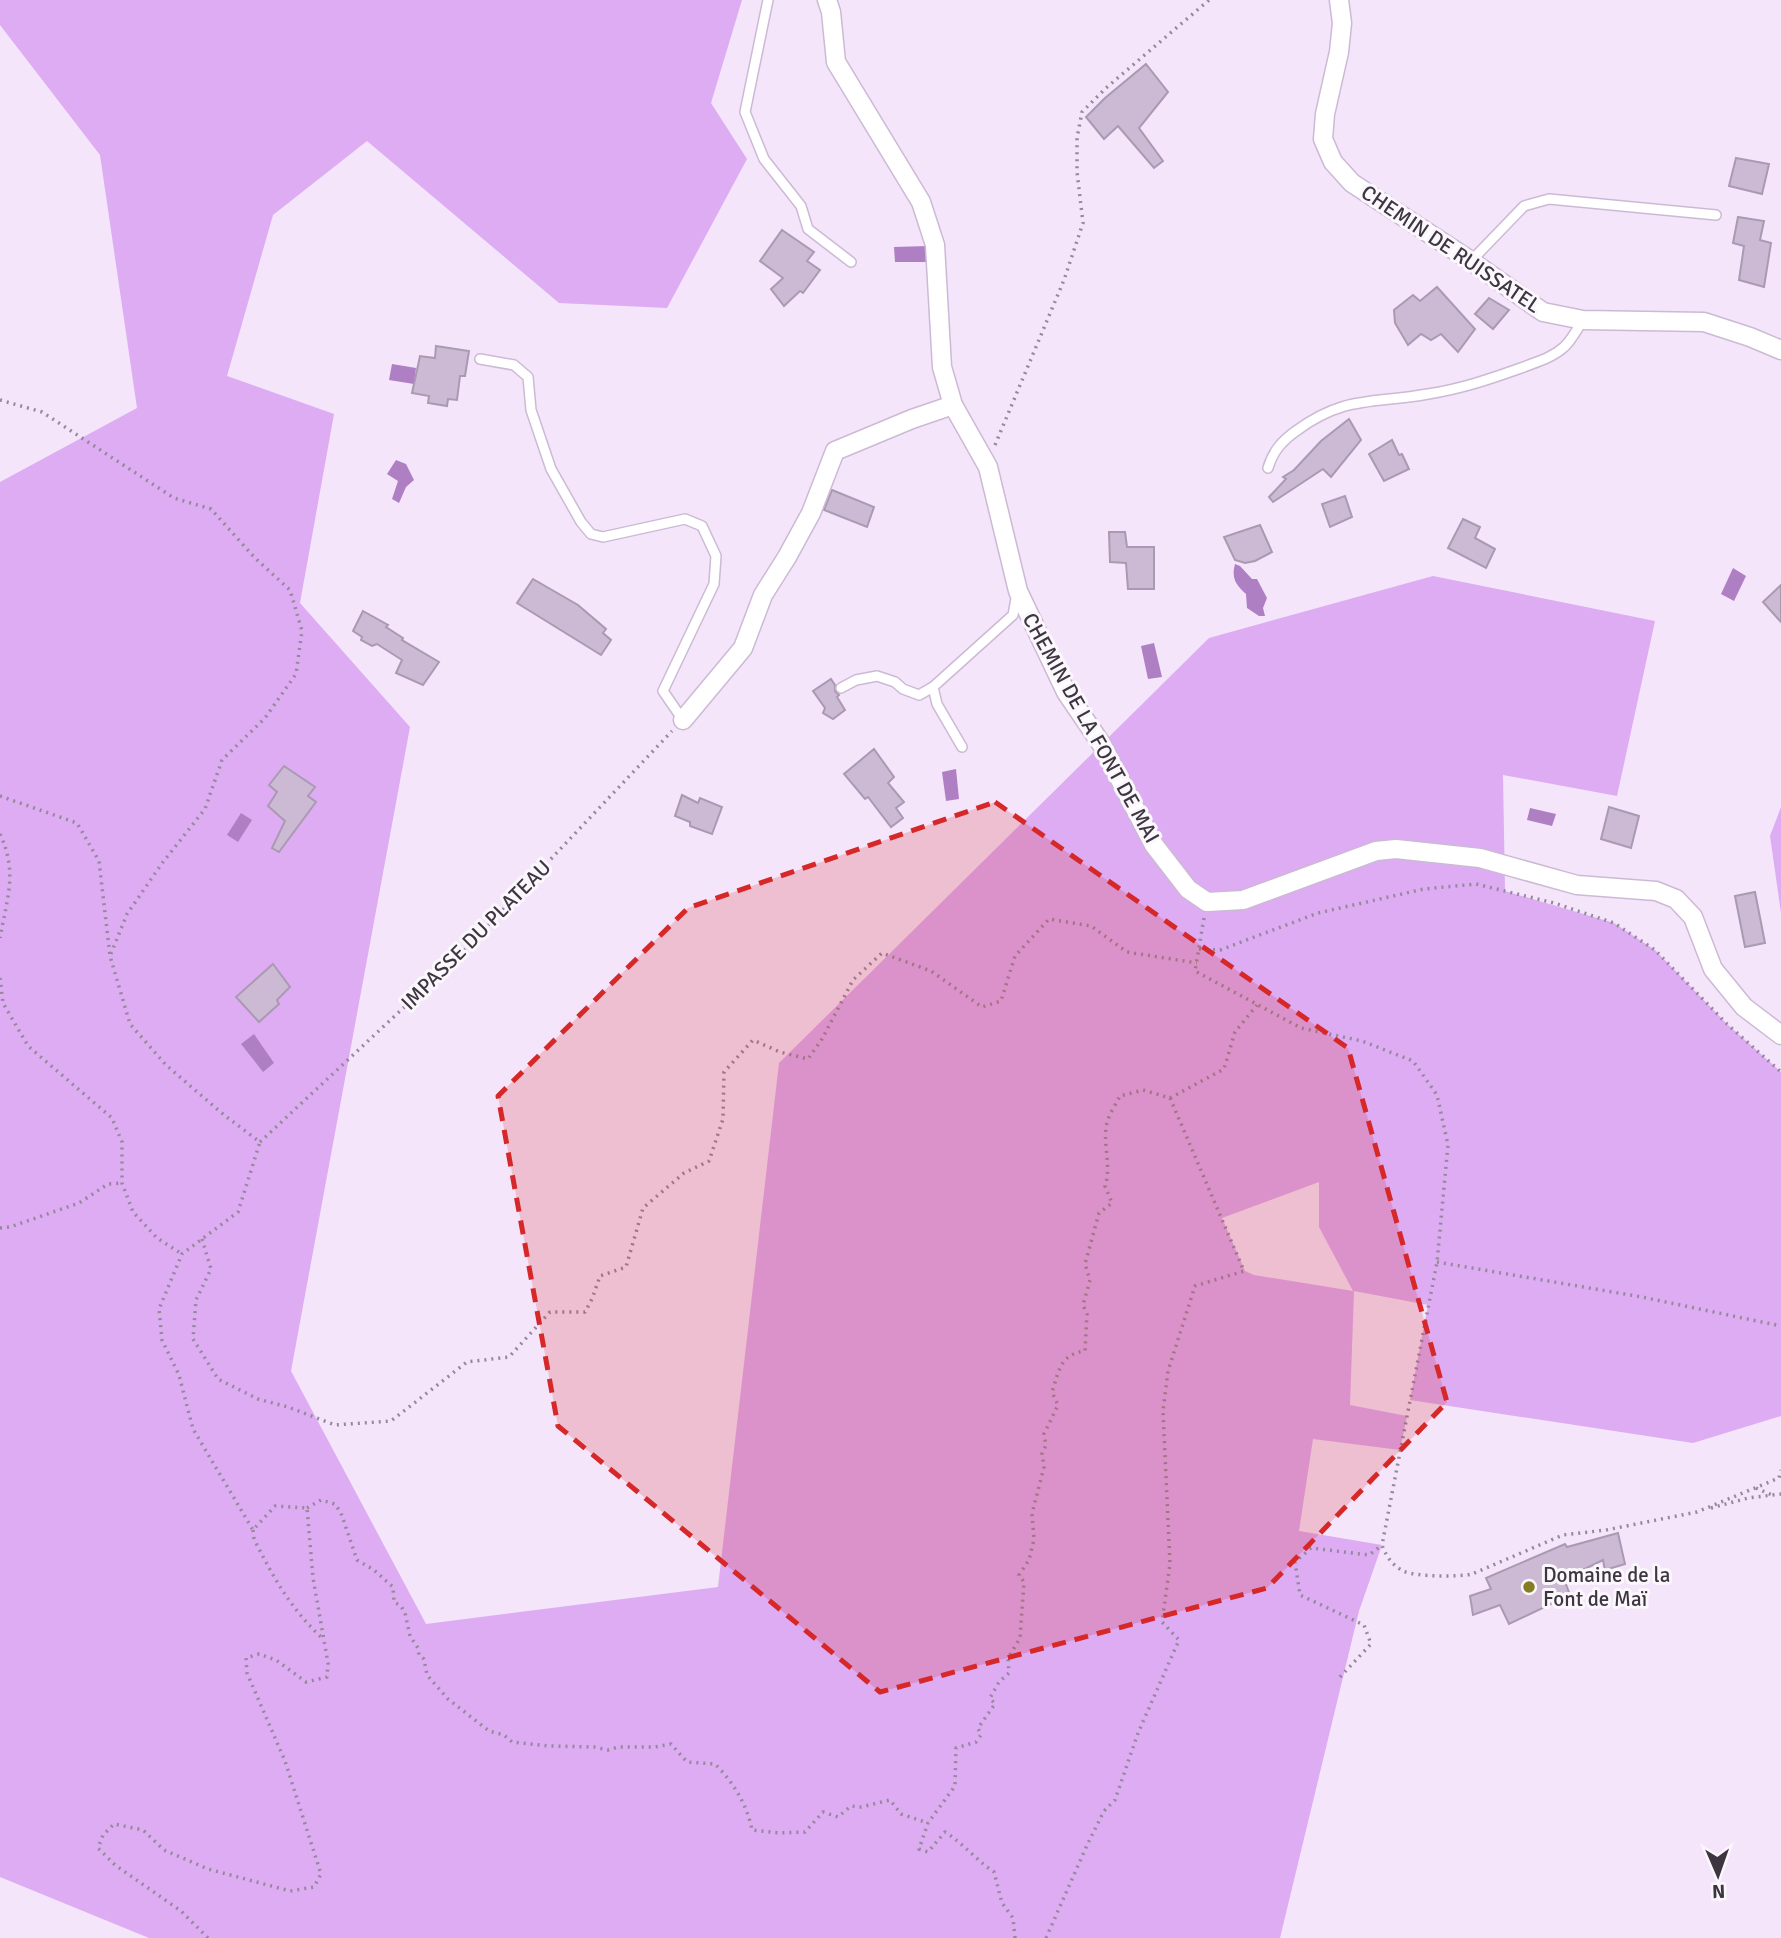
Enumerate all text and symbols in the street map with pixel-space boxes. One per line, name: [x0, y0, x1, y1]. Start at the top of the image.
street label: CHEMIN DE RUISSATEL: [1356, 179, 1546, 319]
street label: CHEMIN DE LA FONT DE MAI: [1017, 608, 1165, 848]
street label: IMPASSE DU PLATEAU: [396, 855, 556, 1015]
place label: Domaine de la Font de Maï: [1543, 1562, 1670, 1612]
marker: Domaine de la Font de Maï: [1521, 1579, 1537, 1595]
north arrow: [1683, 1840, 1753, 1910]
text: N: [1712, 1879, 1726, 1903]

